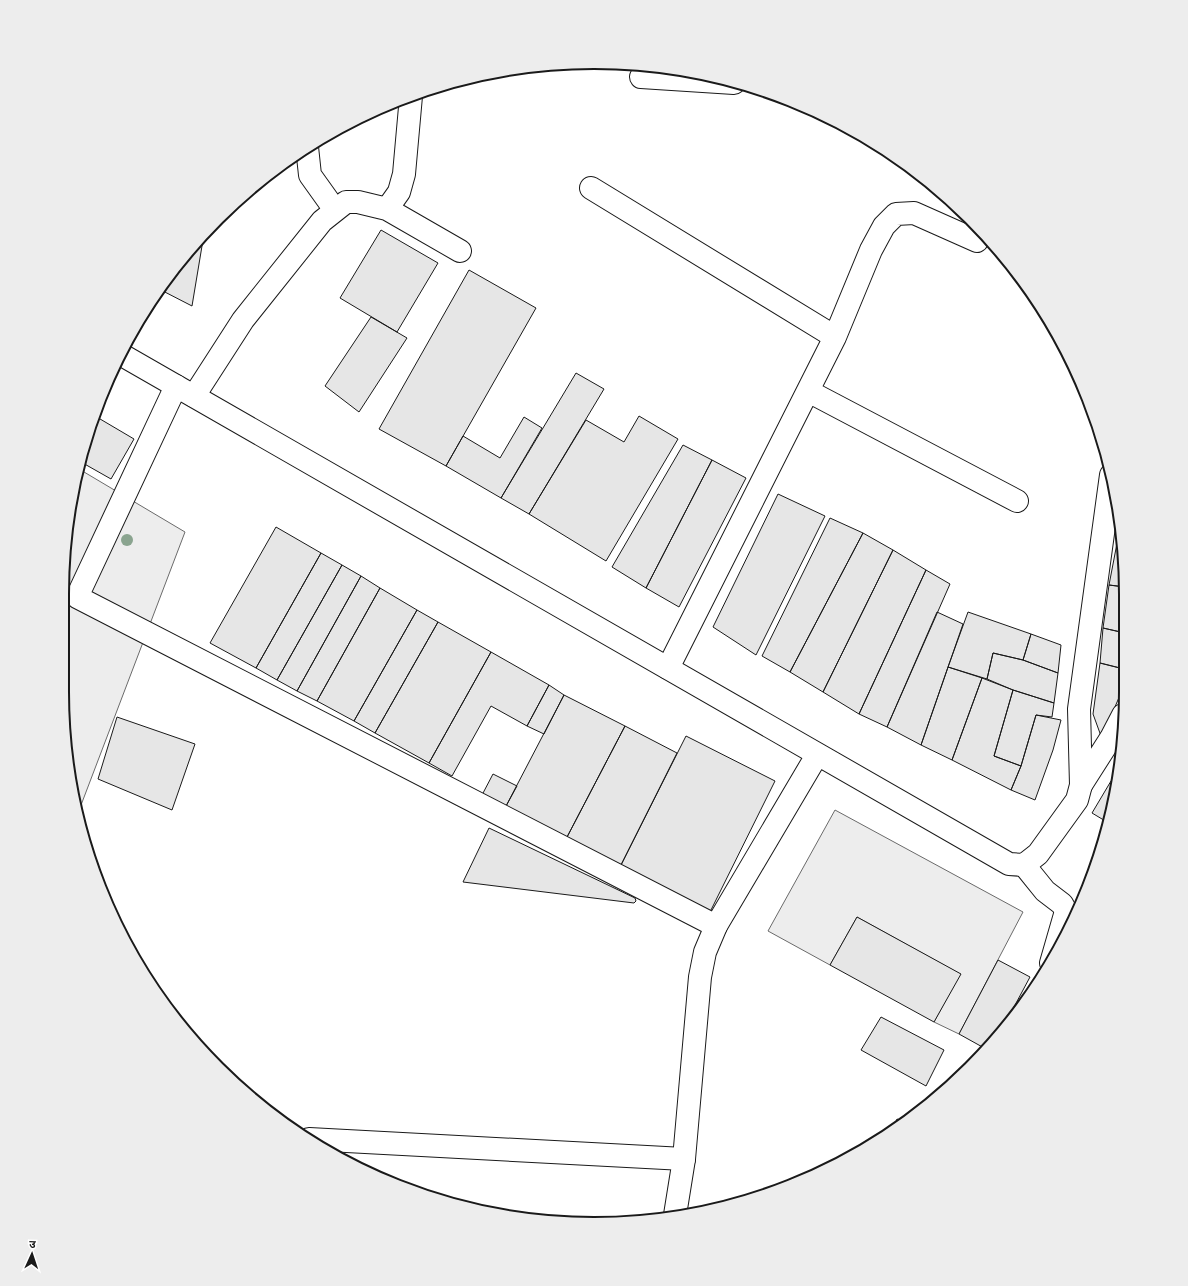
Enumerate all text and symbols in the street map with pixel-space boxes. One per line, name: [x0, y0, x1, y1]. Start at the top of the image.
north arrow: [12, 1234, 52, 1274]
text: उ: [29, 1237, 37, 1251]

